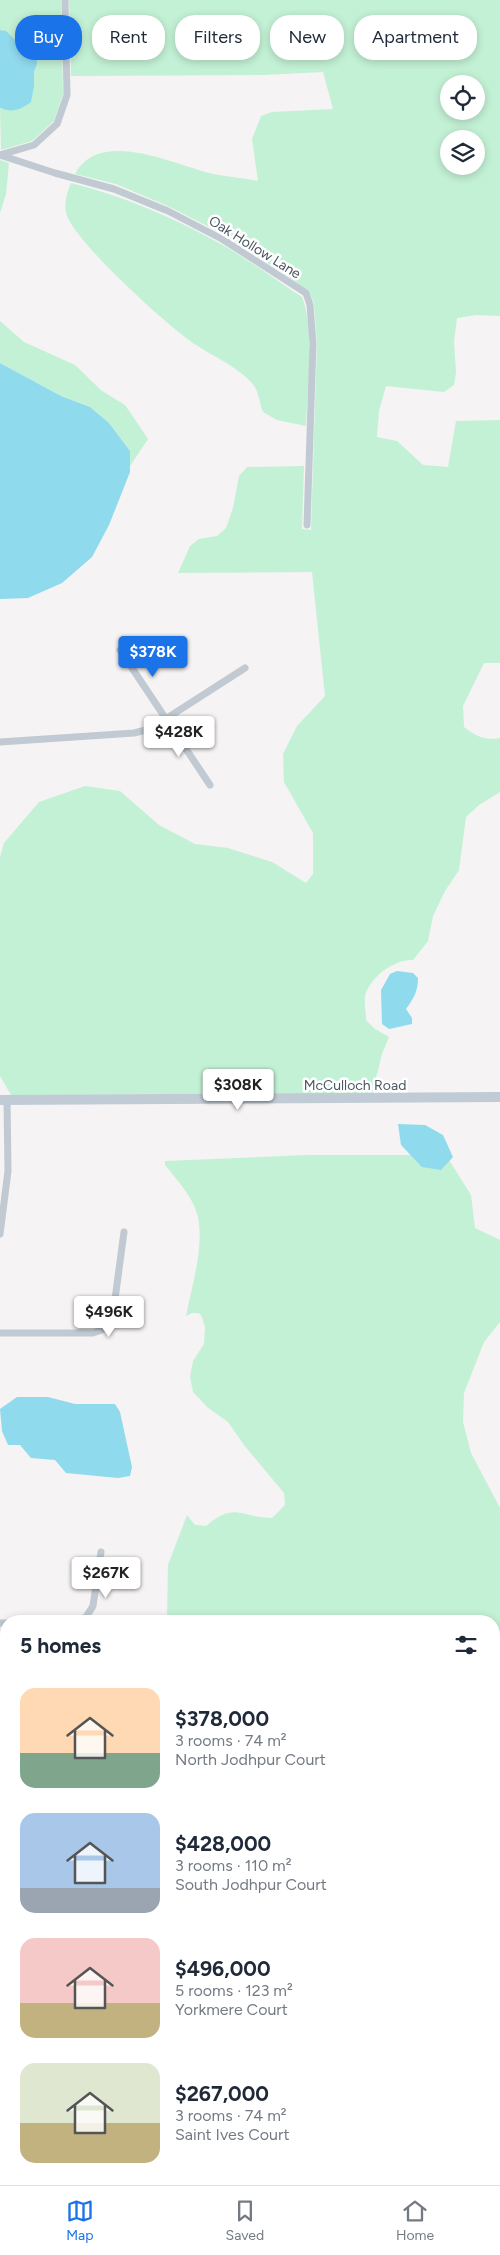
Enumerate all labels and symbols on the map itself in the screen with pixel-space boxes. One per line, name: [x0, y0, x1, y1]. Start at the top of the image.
street label: Oak Hollow Lane: [206, 212, 304, 283]
pin: $378K: [118, 636, 188, 678]
pin: $428K: [144, 716, 214, 758]
pin: $308K: [203, 1068, 273, 1111]
street label: McCulloch Road: [304, 1077, 406, 1094]
pin: $496K: [74, 1296, 144, 1338]
pin: $267K: [71, 1556, 141, 1599]

